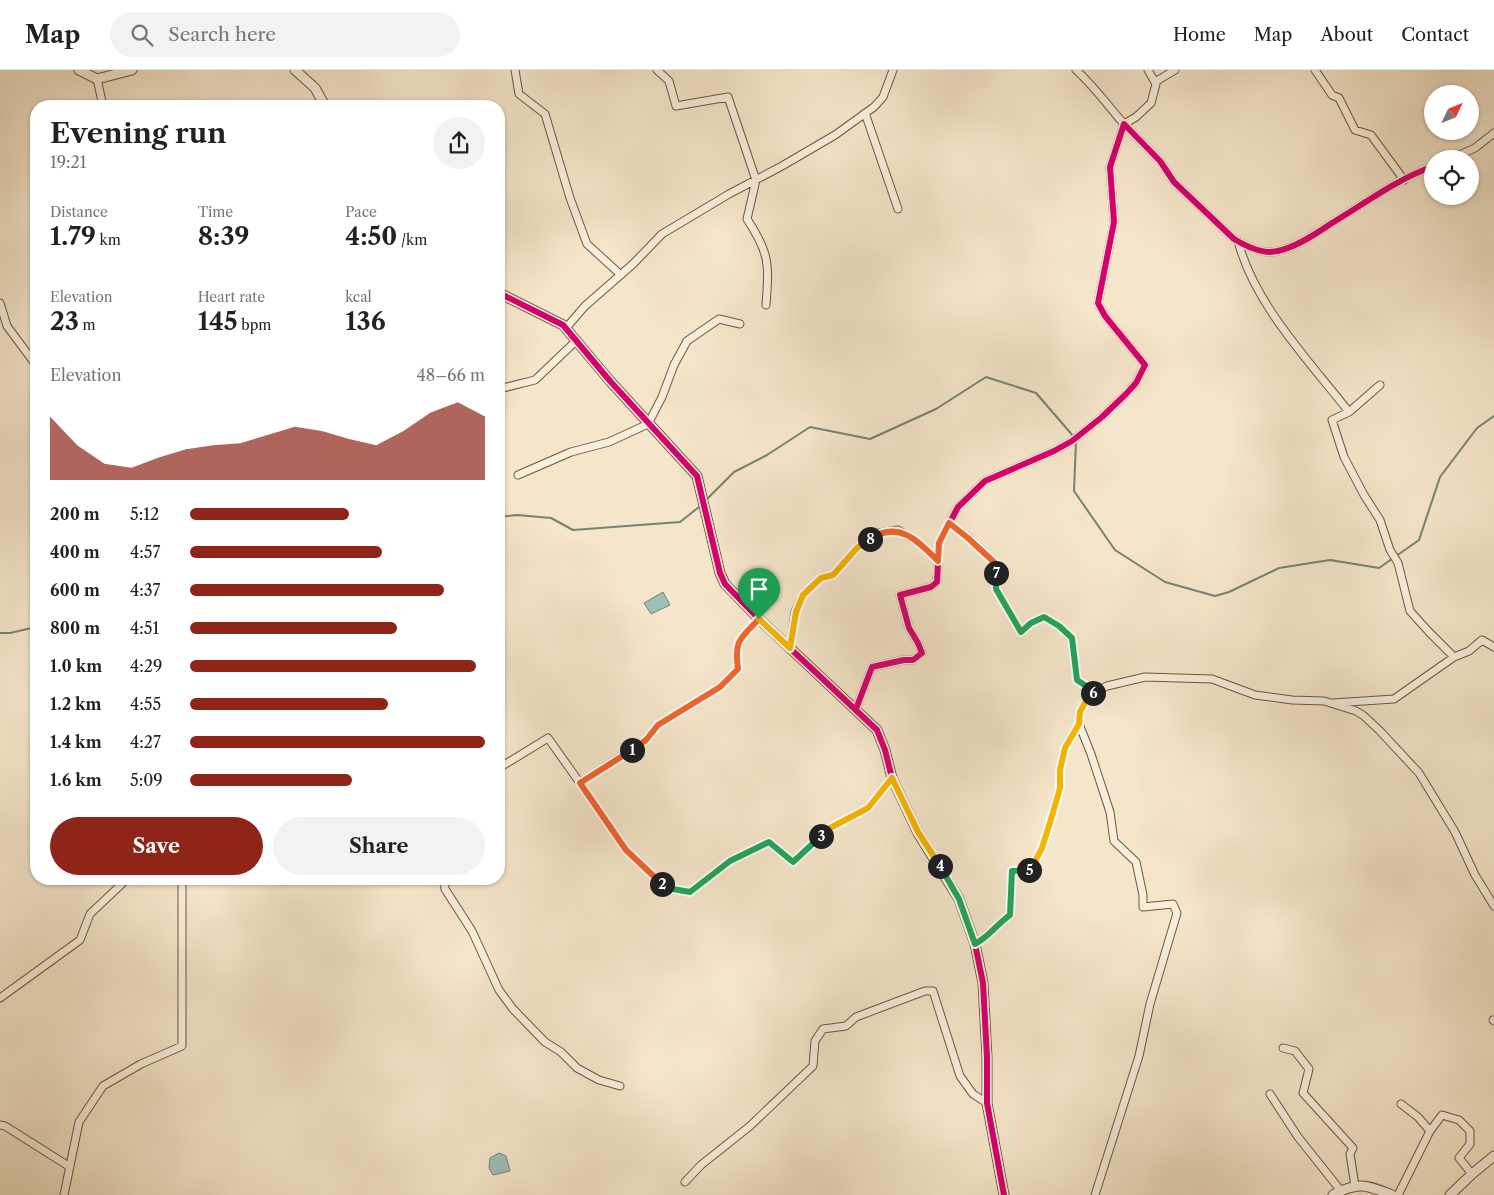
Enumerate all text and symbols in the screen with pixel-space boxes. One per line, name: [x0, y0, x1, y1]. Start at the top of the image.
search box: [110, 12, 460, 57]
text: Map: [25, 20, 80, 49]
icon: search: [128, 21, 156, 49]
text: Search here: [168, 23, 276, 46]
text: Home: [1173, 24, 1226, 46]
text: Map: [1254, 24, 1292, 46]
text: About: [1320, 24, 1373, 46]
text: Contact: [1401, 24, 1469, 46]
north arrow: [1424, 85, 1479, 140]
map controls: [1424, 85, 1479, 205]
text: Evening run: [50, 116, 226, 150]
button: share: [433, 117, 485, 169]
button: locate: [1424, 150, 1479, 205]
text: 19:21: [50, 152, 87, 172]
text: Distance: [50, 203, 108, 221]
text: Time: [198, 203, 233, 221]
text: Pace: [345, 203, 377, 221]
text: 1.79: [50, 221, 96, 252]
text: 8:39: [198, 221, 250, 252]
text: 4:50: [345, 221, 397, 252]
text: km: [96, 231, 121, 249]
text: /km: [397, 231, 427, 249]
text: Elevation: [50, 288, 113, 306]
text: Heart rate: [198, 288, 265, 306]
text: kcal: [345, 288, 372, 306]
text: 23: [50, 306, 79, 337]
text: 145: [198, 306, 238, 337]
text: 136: [345, 306, 386, 337]
text: m: [79, 316, 96, 334]
text: bpm: [238, 316, 271, 334]
text: Elevation: [50, 365, 121, 385]
text: 48–66 m: [416, 365, 485, 385]
text: 200 m: [50, 504, 100, 524]
text: 5:12: [130, 504, 159, 524]
pin: 8: [858, 526, 882, 552]
text: 8: [866, 530, 875, 548]
text: 400 m: [50, 542, 100, 562]
text: 4:57: [130, 542, 160, 562]
pin: 7: [984, 560, 1008, 586]
text: 7: [993, 564, 1000, 582]
pin: [738, 568, 780, 619]
icon: arrive: [745, 575, 773, 603]
text: 600 m: [50, 580, 100, 600]
text: 4:37: [130, 580, 160, 600]
text: 800 m: [50, 618, 100, 638]
text: 4:51: [130, 618, 159, 638]
text: 1.0 km: [50, 656, 102, 676]
text: 4:29: [130, 656, 162, 676]
pin: 6: [1080, 680, 1106, 706]
text: 6: [1089, 684, 1098, 702]
text: 1.2 km: [50, 694, 102, 714]
text: 4:55: [130, 694, 161, 714]
text: 1.4 km: [50, 732, 102, 752]
text: 4:27: [130, 732, 161, 752]
pin: 1: [620, 738, 644, 762]
text: 1: [629, 741, 636, 759]
text: 1.6 km: [50, 770, 102, 790]
text: 5:09: [130, 770, 163, 790]
button: Save: [50, 817, 263, 875]
button: Share: [273, 817, 485, 875]
pin: 3: [808, 824, 834, 848]
text: 3: [818, 827, 825, 845]
pin: 4: [928, 854, 952, 878]
text: 4: [936, 857, 945, 875]
pin: 5: [1016, 858, 1042, 882]
text: 5: [1026, 861, 1033, 879]
pin: 2: [650, 872, 674, 896]
text: 2: [658, 875, 667, 893]

